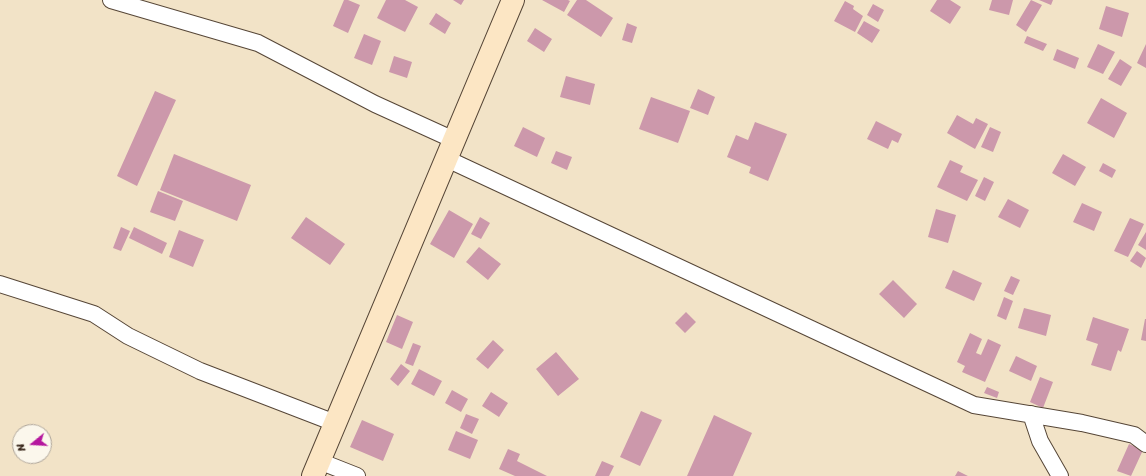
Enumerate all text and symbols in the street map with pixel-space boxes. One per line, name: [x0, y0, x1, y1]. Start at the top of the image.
north arrow: [12, 424, 52, 464]
text: N: [11, 441, 31, 454]

